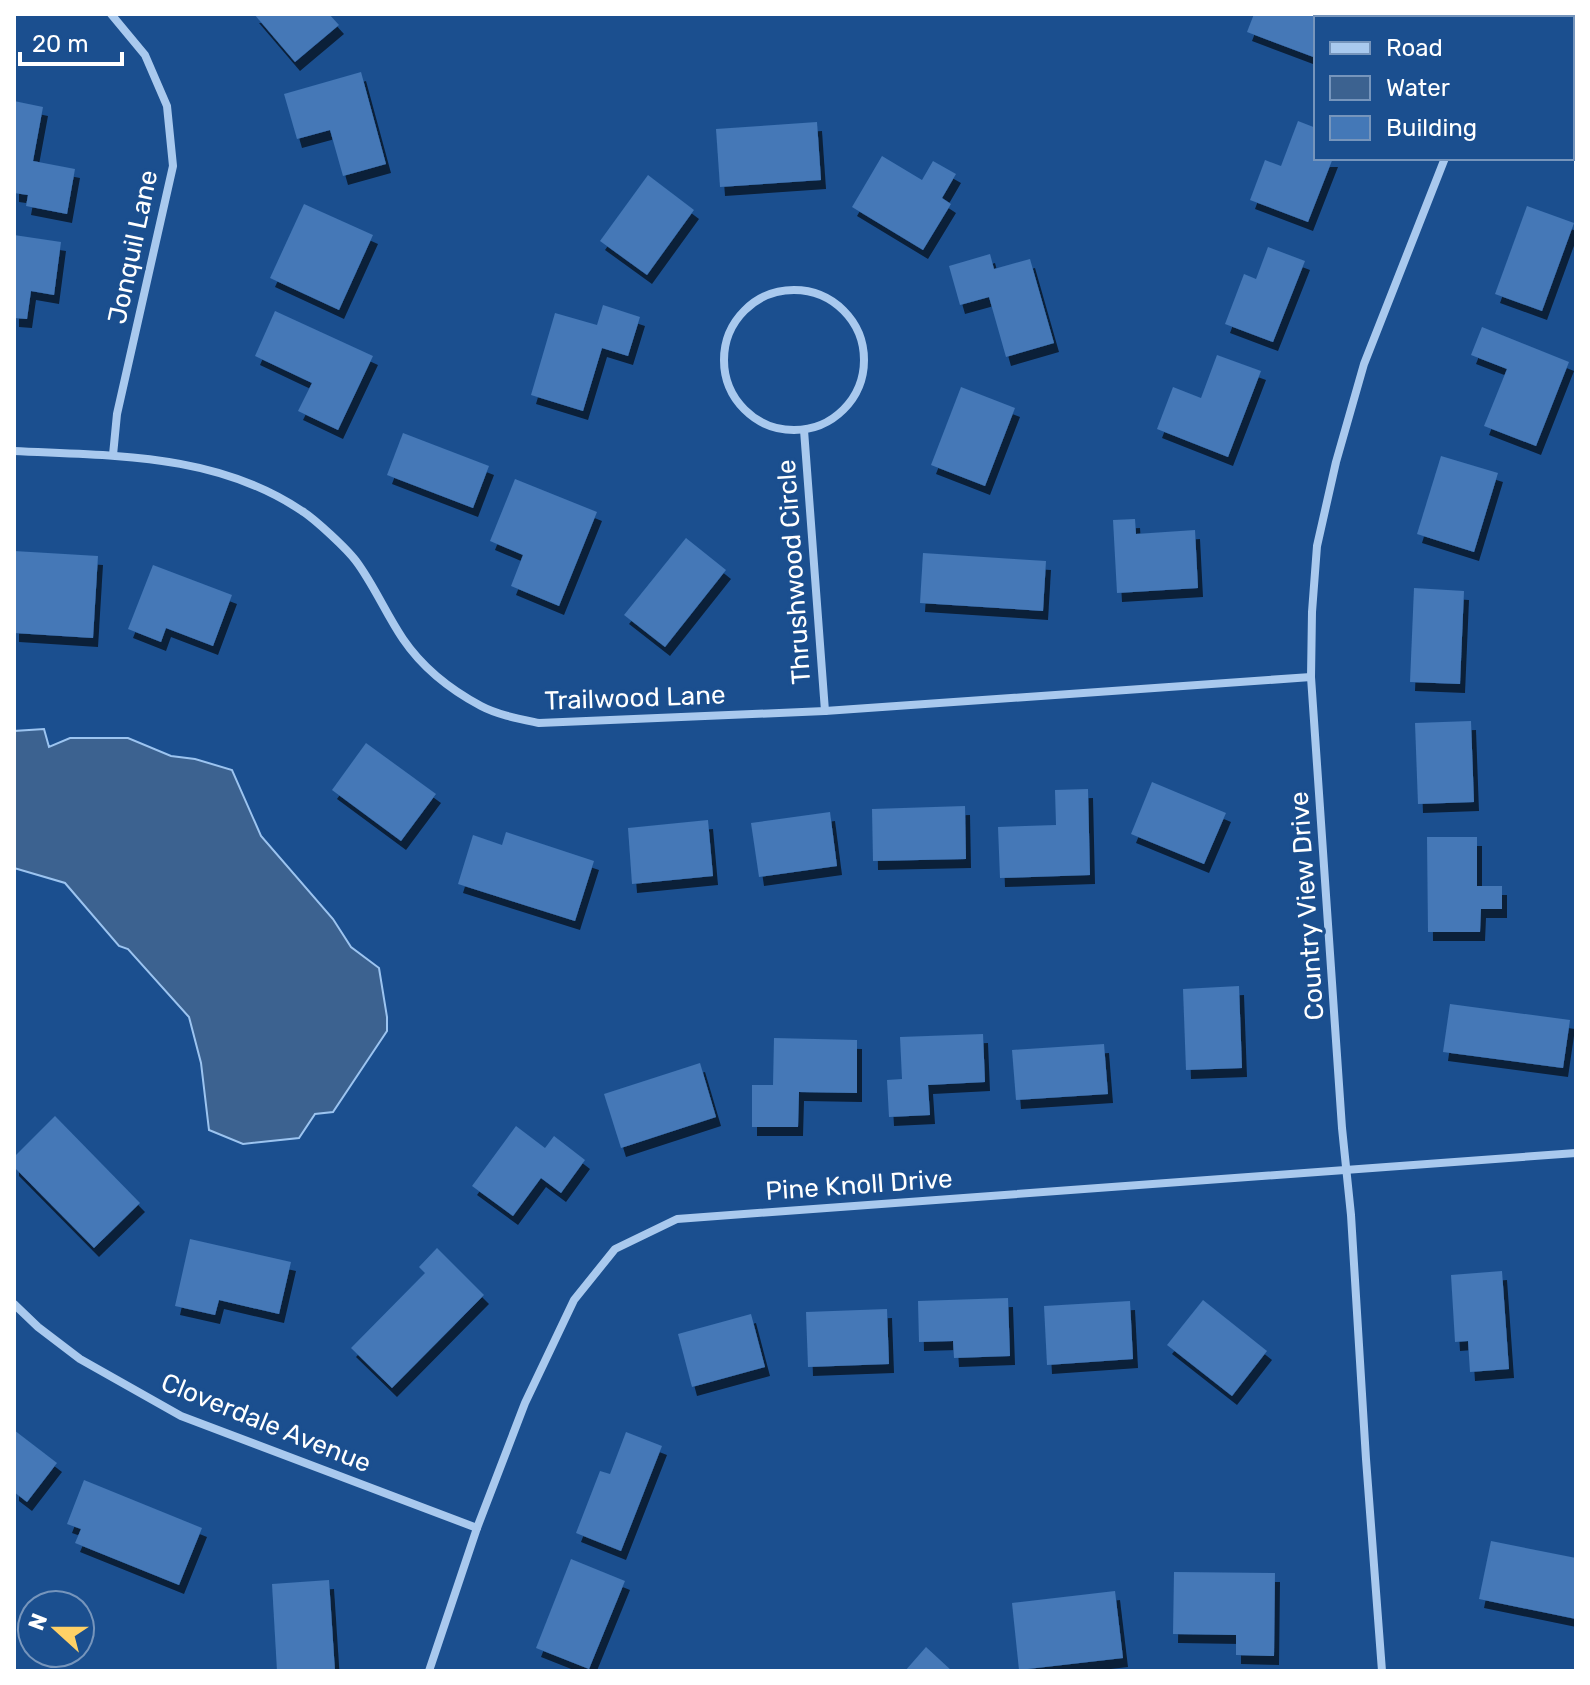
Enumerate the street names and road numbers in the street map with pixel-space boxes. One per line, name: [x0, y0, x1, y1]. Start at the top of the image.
street label: Jonquil Lane: [102, 167, 164, 327]
street label: Thrushwood Circle: [771, 458, 817, 686]
street label: Trailwood Lane: [544, 679, 726, 717]
street label: Country View Drive: [1284, 790, 1330, 1022]
street label: Pine Knoll Drive: [764, 1163, 954, 1207]
street label: Cloverdale Avenue: [157, 1367, 375, 1479]

